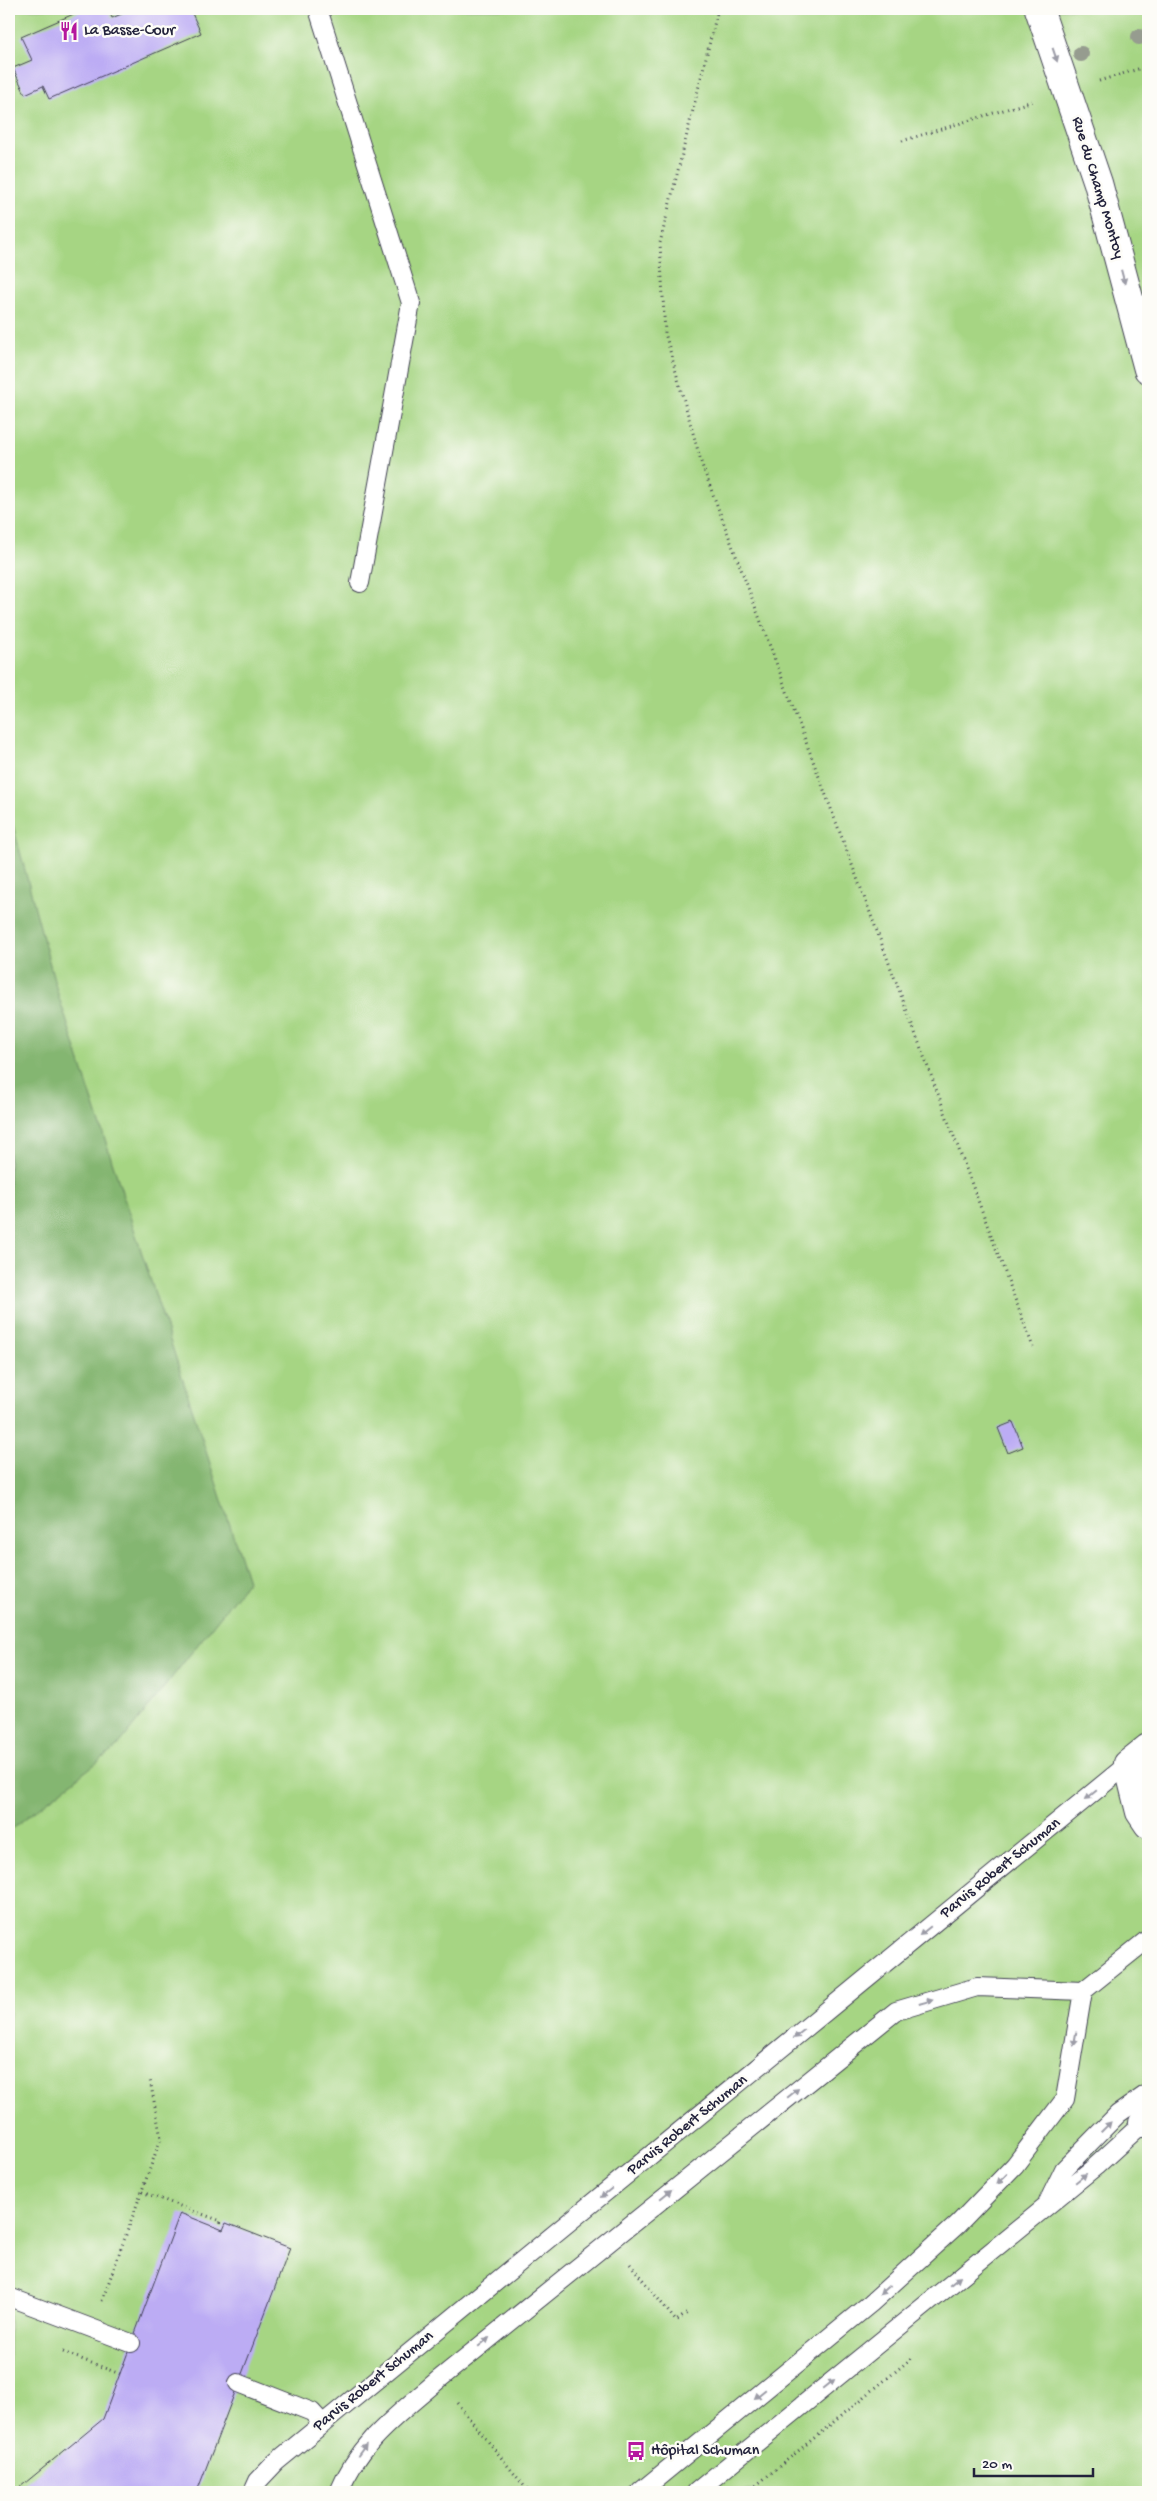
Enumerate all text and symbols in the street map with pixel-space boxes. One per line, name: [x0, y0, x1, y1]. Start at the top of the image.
restaurant icon: La Basse-Cour: [58, 20, 80, 42]
place label: La Basse-Cour: [84, 22, 176, 41]
one-way arrow: [1051, 48, 1059, 63]
street label: Rue du Champ Montoy: [1066, 115, 1128, 261]
one-way arrow: [1120, 270, 1128, 285]
one-way arrow: [1084, 1789, 1097, 1800]
street label: Parvis Robert Schuman: [936, 1814, 1065, 1924]
one-way arrow: [918, 1926, 931, 1937]
one-way arrow: [918, 1997, 933, 2005]
one-way arrow: [793, 2029, 806, 2040]
one-way arrow: [1071, 2031, 1079, 2047]
street label: Parvis Robert Schuman: [623, 2071, 752, 2181]
one-way arrow: [786, 2087, 799, 2098]
one-way arrow: [1100, 2121, 1112, 2133]
one-way arrow: [996, 2172, 1008, 2184]
one-way arrow: [1074, 2173, 1087, 2184]
one-way arrow: [600, 2188, 613, 2199]
one-way arrow: [660, 2189, 673, 2200]
one-way arrow: [948, 2276, 961, 2287]
one-way arrow: [878, 2285, 891, 2296]
street label: Parvis Robert Schuman: [309, 2327, 438, 2437]
one-way arrow: [477, 2337, 490, 2348]
one-way arrow: [822, 2379, 835, 2390]
one-way arrow: [753, 2389, 766, 2400]
bus stop icon: Hôpital Schuman: [625, 2440, 647, 2462]
place label: Hôpital Schuman: [651, 2442, 760, 2461]
one-way arrow: [357, 2444, 368, 2457]
scale bar: [974, 2446, 1093, 2478]
text: 20 m: [982, 2456, 1012, 2474]

